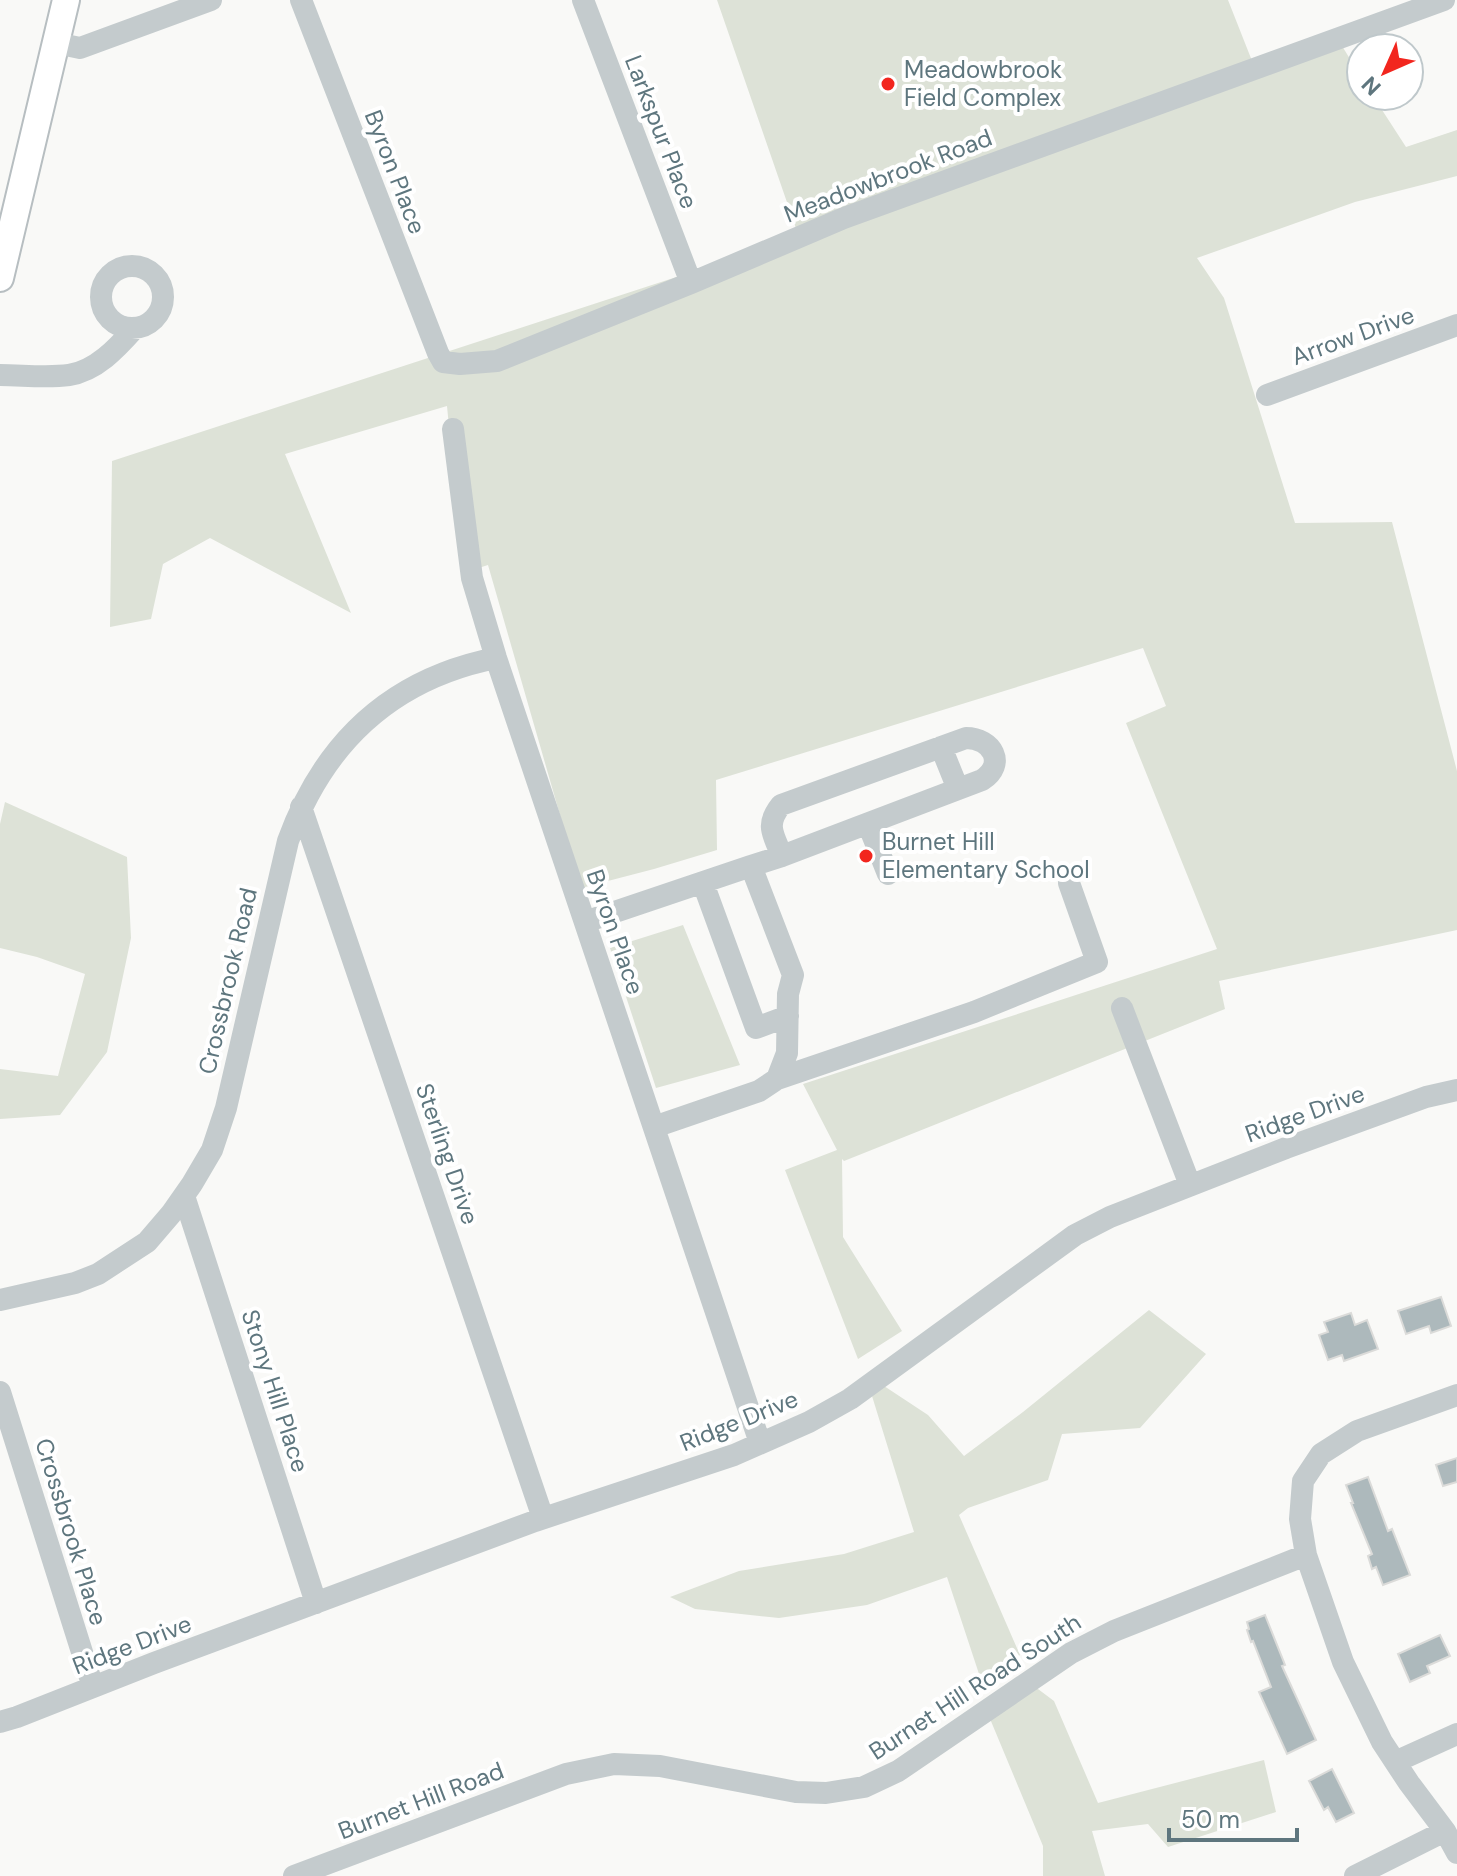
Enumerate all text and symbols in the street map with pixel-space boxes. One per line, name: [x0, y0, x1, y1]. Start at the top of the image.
north arrow: [1345, 32, 1425, 112]
street label: Larkspur Place: [618, 51, 705, 213]
place label: Meadowbrook Field Complex: [904, 54, 1062, 113]
text: N: [1355, 70, 1387, 102]
marker: Meadowbrook Field Complex: [879, 75, 897, 93]
street label: Byron Place: [358, 105, 433, 238]
street label: Meadowbrook Road: [779, 122, 996, 229]
street label: Arrow Drive: [1287, 299, 1419, 372]
place label: Burnet Hill Elementary School: [882, 826, 1090, 885]
marker: Burnet Hill Elementary School: [857, 847, 875, 865]
street label: Byron Place: [580, 865, 651, 998]
street label: Crossbrook Road: [191, 885, 264, 1077]
street label: Ridge Drive: [1241, 1078, 1369, 1149]
street label: Sterling Drive: [409, 1079, 486, 1228]
street label: Stony Hill Place: [235, 1306, 316, 1476]
street label: Ridge Drive: [675, 1383, 802, 1458]
street label: Crossbrook Place: [28, 1435, 115, 1629]
street label: Burnet Hill Road South: [863, 1606, 1087, 1767]
street label: Ridge Drive: [68, 1608, 196, 1681]
street label: Burnet Hill Road: [334, 1755, 508, 1846]
scale bar: [1169, 1792, 1297, 1842]
text: 50 m: [1181, 1804, 1240, 1835]

